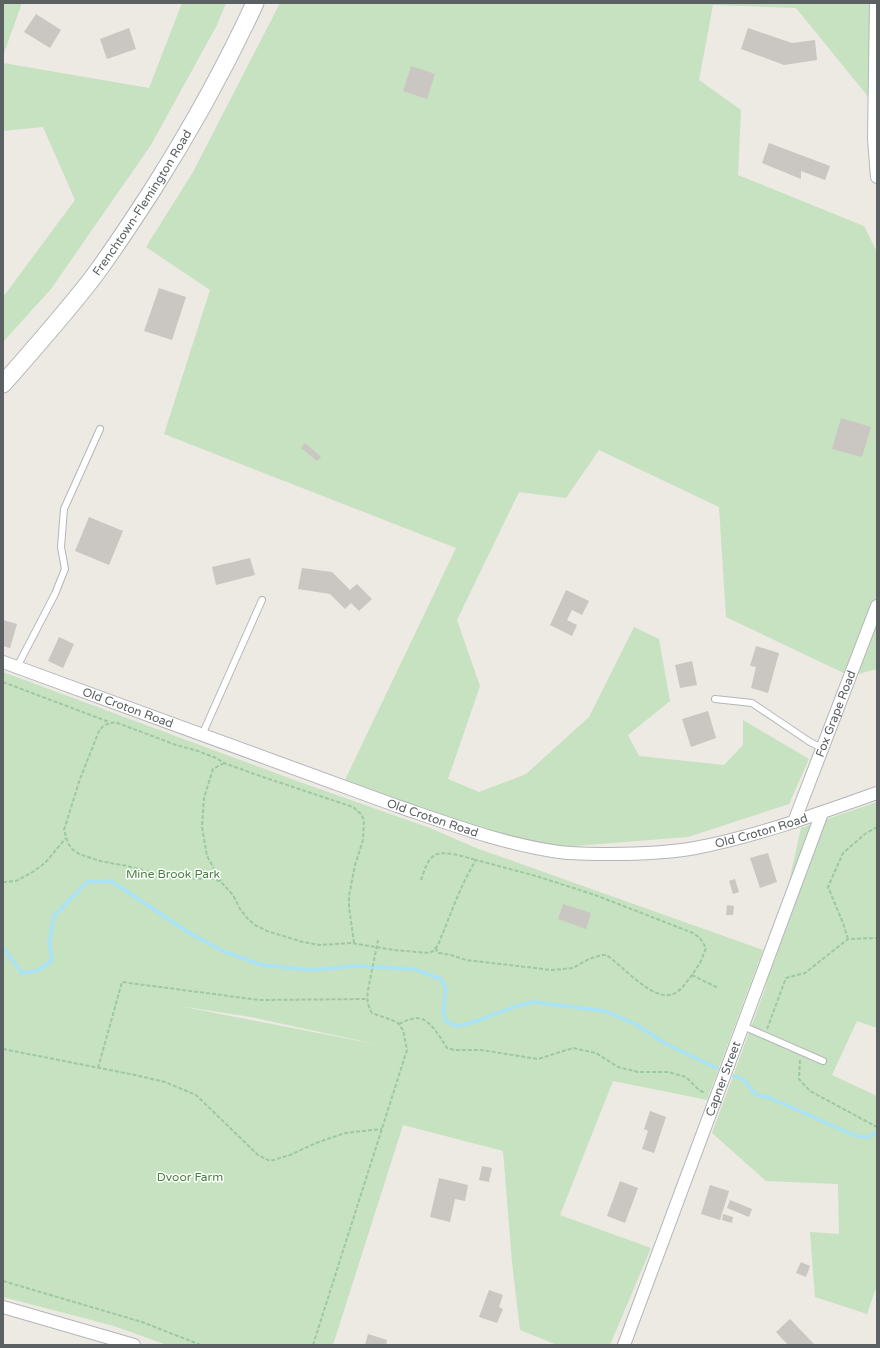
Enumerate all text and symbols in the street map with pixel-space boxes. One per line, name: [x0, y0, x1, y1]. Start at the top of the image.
street label: Frenchtown-Flemington Road: [90, 127, 194, 278]
street label: Fox Grape Road: [813, 668, 859, 759]
street label: Old Croton Road: [81, 685, 175, 731]
street label: Old Croton Road: [385, 796, 480, 840]
street label: Old Croton Road: [714, 811, 809, 851]
park label: Mine Brook Park: [126, 867, 221, 881]
street label: Capner Street: [703, 1039, 744, 1118]
park label: Dvoor Farm: [157, 1170, 223, 1184]

